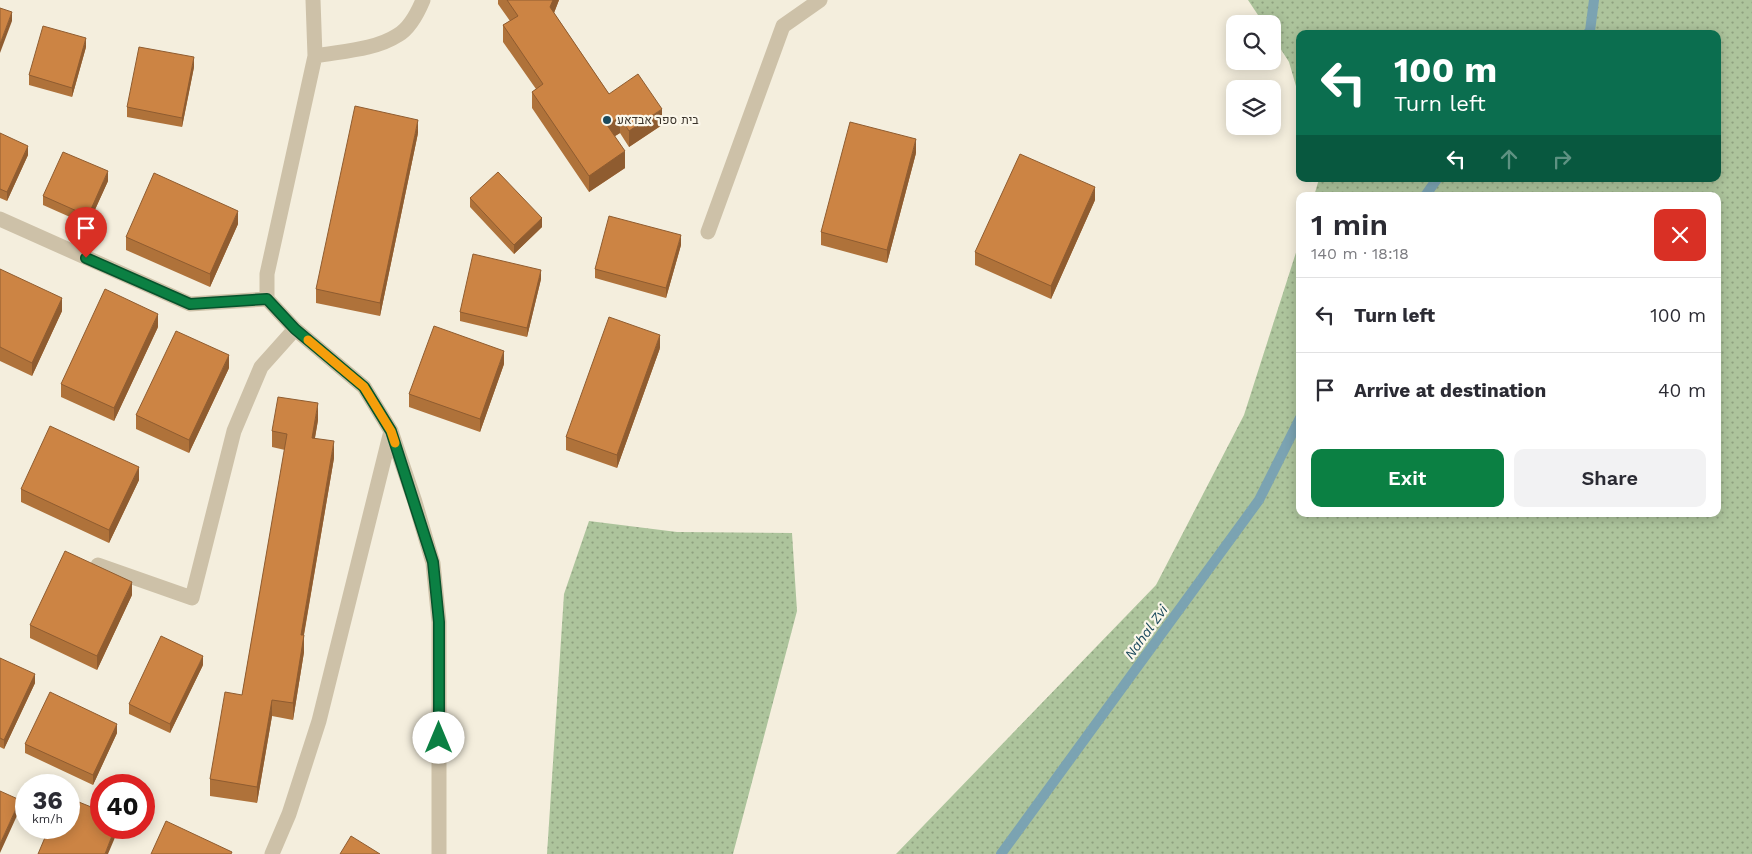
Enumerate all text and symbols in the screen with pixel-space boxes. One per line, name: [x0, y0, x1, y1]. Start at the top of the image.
map controls: [1226, 15, 1281, 135]
button: search: [1226, 15, 1281, 70]
text: 100 m: [1394, 49, 1497, 91]
icon: left: [1311, 50, 1376, 115]
button: layers: [1226, 80, 1281, 135]
text: Turn left: [1394, 91, 1486, 116]
place label: בית ספר אבדאע: [617, 113, 699, 127]
marker: בית ספר אבדאע: [601, 114, 613, 126]
icon: left: [1442, 145, 1470, 173]
icon: ahead: [1495, 145, 1523, 173]
icon: right: [1548, 145, 1576, 173]
pin: [65, 207, 107, 258]
text: 1 min: [1311, 207, 1388, 242]
button: close: [1654, 209, 1706, 261]
icon: arrive: [72, 214, 100, 242]
text: 140 m · 18:18: [1311, 244, 1409, 263]
icon: left: [1311, 301, 1339, 329]
text: Turn left: [1354, 304, 1435, 327]
text: 100 m: [1650, 304, 1706, 327]
icon: arrive: [1311, 376, 1339, 404]
text: Arrive at destination: [1354, 379, 1546, 402]
text: 40 m: [1658, 379, 1706, 402]
button: Exit: [1311, 449, 1504, 507]
button: Share: [1514, 449, 1706, 507]
water label: Nahal Zvi: [1121, 602, 1171, 662]
position arrow: [412, 711, 464, 763]
speed limit sign: 40: [90, 774, 155, 839]
text: 36: [32, 786, 63, 815]
text: km/h: [32, 812, 63, 826]

